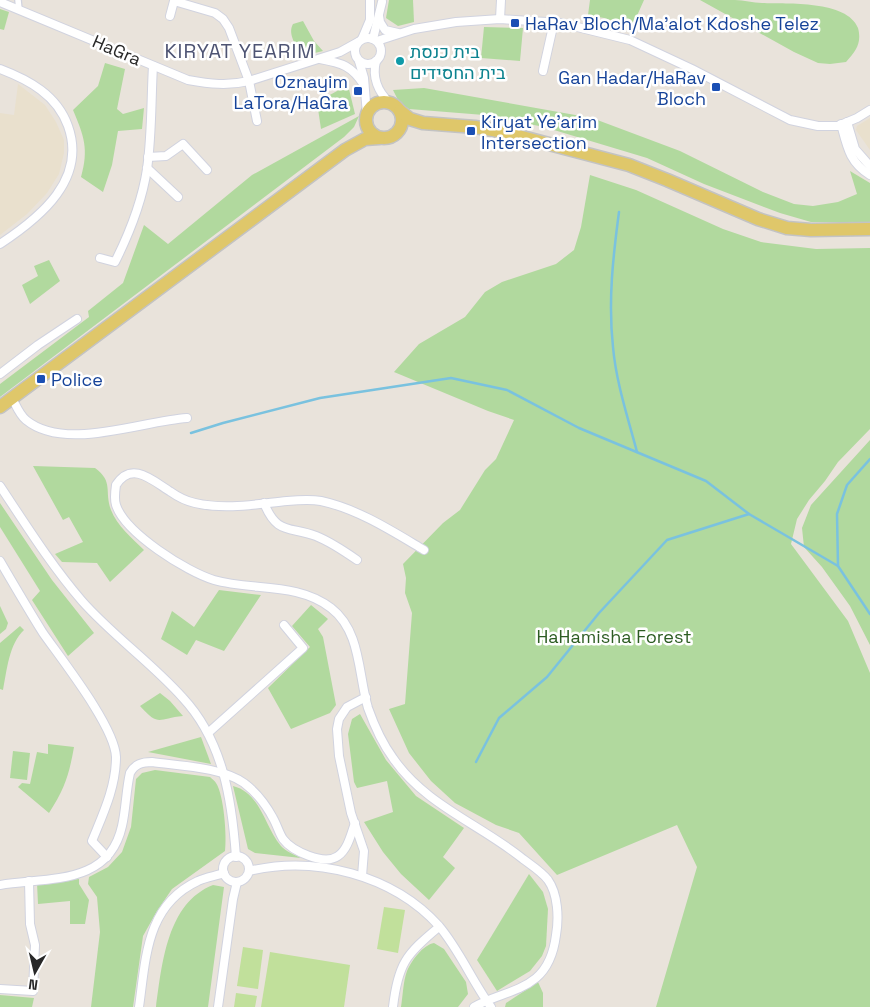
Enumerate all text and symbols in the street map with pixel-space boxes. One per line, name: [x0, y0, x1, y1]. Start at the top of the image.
place label: HaRav Bloch/Ma'alot Kdoshe Telez: [525, 12, 819, 35]
marker: HaRav Bloch/Ma'alot Kdoshe Telez: [509, 17, 521, 29]
street label: HaGra: [89, 29, 145, 71]
district label: KIRYAT YEARIM: [164, 38, 316, 64]
place label: בית כנסת בית החסידים: [410, 40, 506, 84]
marker: בית כנסת בית החסידים: [394, 55, 406, 67]
place label: Gan Hadar/HaRav Bloch: [558, 66, 706, 110]
place label: Oznayim LaTora/HaGra: [234, 70, 348, 114]
marker: Gan Hadar/HaRav Bloch: [710, 81, 722, 93]
marker: Oznayim LaTora/HaGra: [352, 85, 364, 97]
place label: Kiryat Ye'arim Intersection: [481, 110, 597, 154]
marker: Kiryat Ye'arim Intersection: [465, 125, 477, 137]
place label: Police: [51, 368, 103, 391]
marker: Police: [35, 373, 47, 385]
park label: HaHamisha Forest: [536, 625, 692, 648]
north arrow: [10, 947, 60, 997]
text: N: [27, 975, 39, 994]

